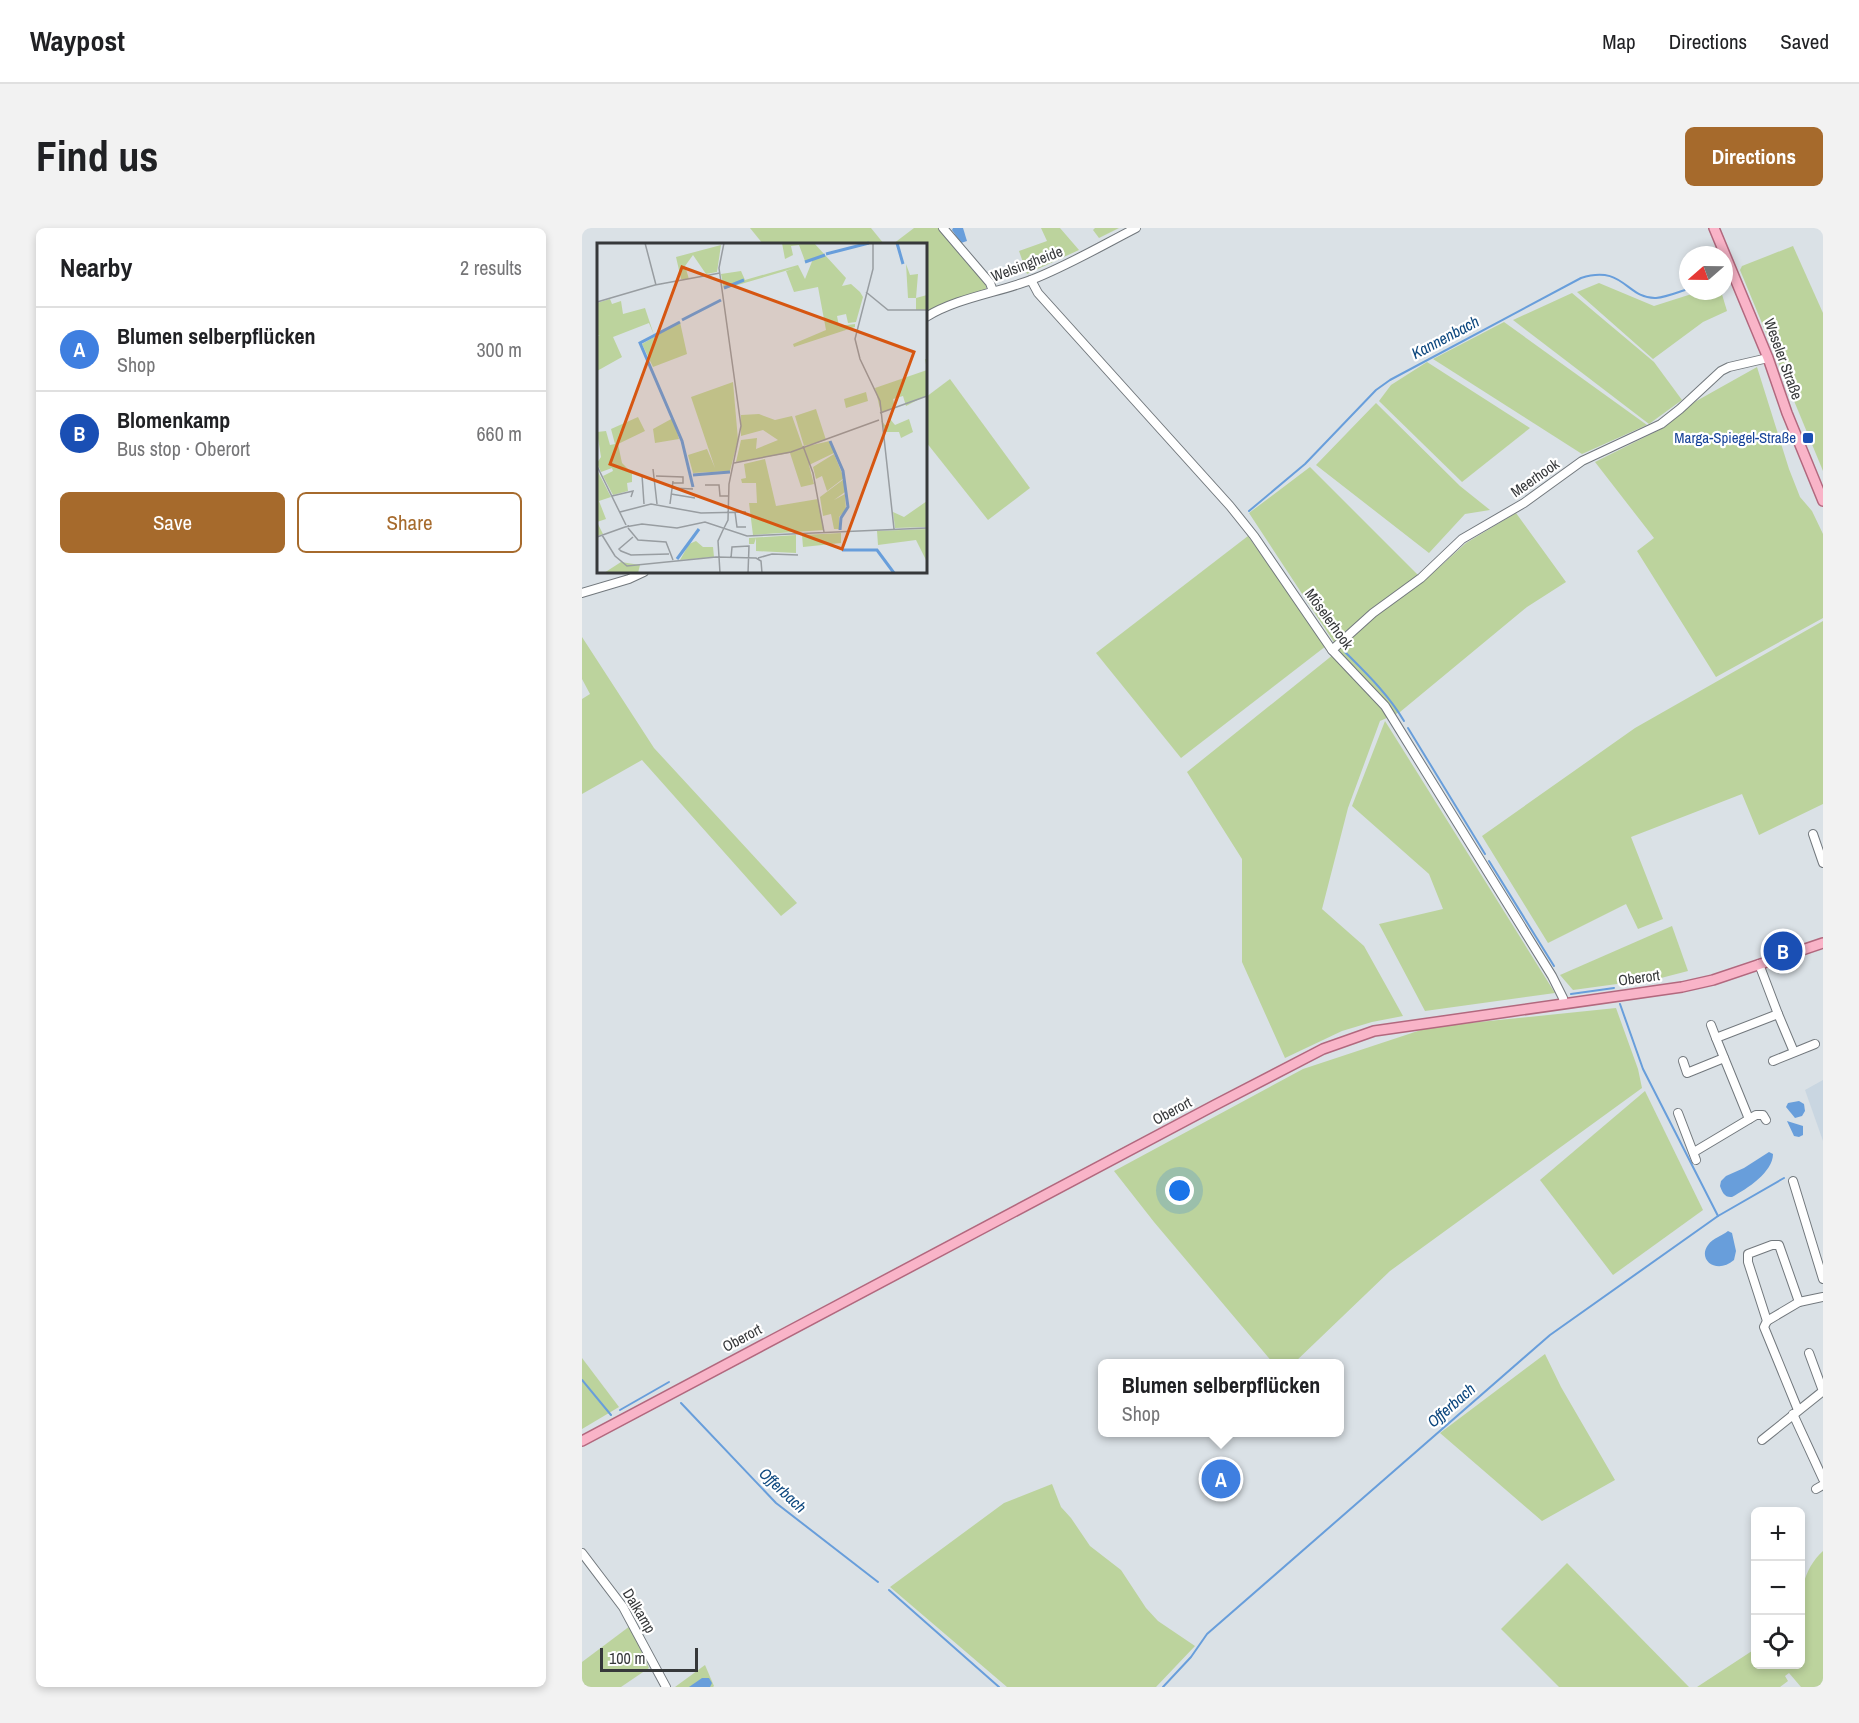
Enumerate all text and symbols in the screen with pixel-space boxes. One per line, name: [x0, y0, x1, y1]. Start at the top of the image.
text: Waypost: [30, 22, 125, 60]
text: Map: [1602, 27, 1636, 56]
text: Directions: [1669, 27, 1747, 56]
text: Saved: [1780, 27, 1829, 56]
button: Directions: [1685, 127, 1823, 186]
text: Find us: [36, 128, 158, 184]
street label: Welsingheide: [988, 240, 1066, 287]
inset map: [597, 243, 927, 573]
north arrow: [1679, 246, 1733, 300]
text: Nearby: [60, 250, 132, 285]
text: 2 results: [460, 254, 522, 281]
water label: Kannenbach: [1407, 310, 1483, 364]
street label: Weseler Straße: [1759, 315, 1808, 403]
text: Blumen selberpflücken: [117, 321, 316, 351]
text: A: [74, 336, 85, 363]
text: 300 m: [476, 336, 522, 363]
text: Shop: [117, 351, 155, 378]
text: Blomenkamp: [117, 405, 230, 435]
text: B: [74, 420, 85, 447]
text: 660 m: [476, 420, 522, 447]
place label: Marga-Spiegel-Straße: [1674, 427, 1796, 448]
marker: Marga-Spiegel-Straße: [1801, 431, 1815, 445]
text: Bus stop · Oberort: [117, 435, 250, 462]
street label: Meerhook: [1506, 453, 1564, 502]
button: Save: [60, 492, 285, 553]
button: Share: [297, 492, 522, 553]
street label: Möselerhook: [1300, 584, 1359, 654]
pin: B: [1764, 928, 1802, 974]
street label: Oberort: [1617, 964, 1662, 991]
street label: Oberort: [1148, 1091, 1196, 1130]
your location: [1165, 1176, 1194, 1205]
street label: Oberort: [718, 1318, 766, 1357]
popup: [1098, 1359, 1344, 1437]
text: Blumen selberpflücken: [1122, 1370, 1320, 1400]
water label: Offerbach: [1422, 1378, 1480, 1432]
text: Shop: [1122, 1400, 1160, 1427]
pin: A: [1202, 1456, 1240, 1502]
water label: Offerbach: [755, 1462, 811, 1518]
map controls: [1751, 1507, 1805, 1669]
button: +: [1751, 1507, 1805, 1561]
button: −: [1751, 1561, 1805, 1615]
street label: Dalkamp: [618, 1585, 661, 1637]
button: locate: [1751, 1615, 1805, 1669]
scale bar: [600, 1645, 698, 1672]
text: 100 m: [609, 1647, 645, 1669]

